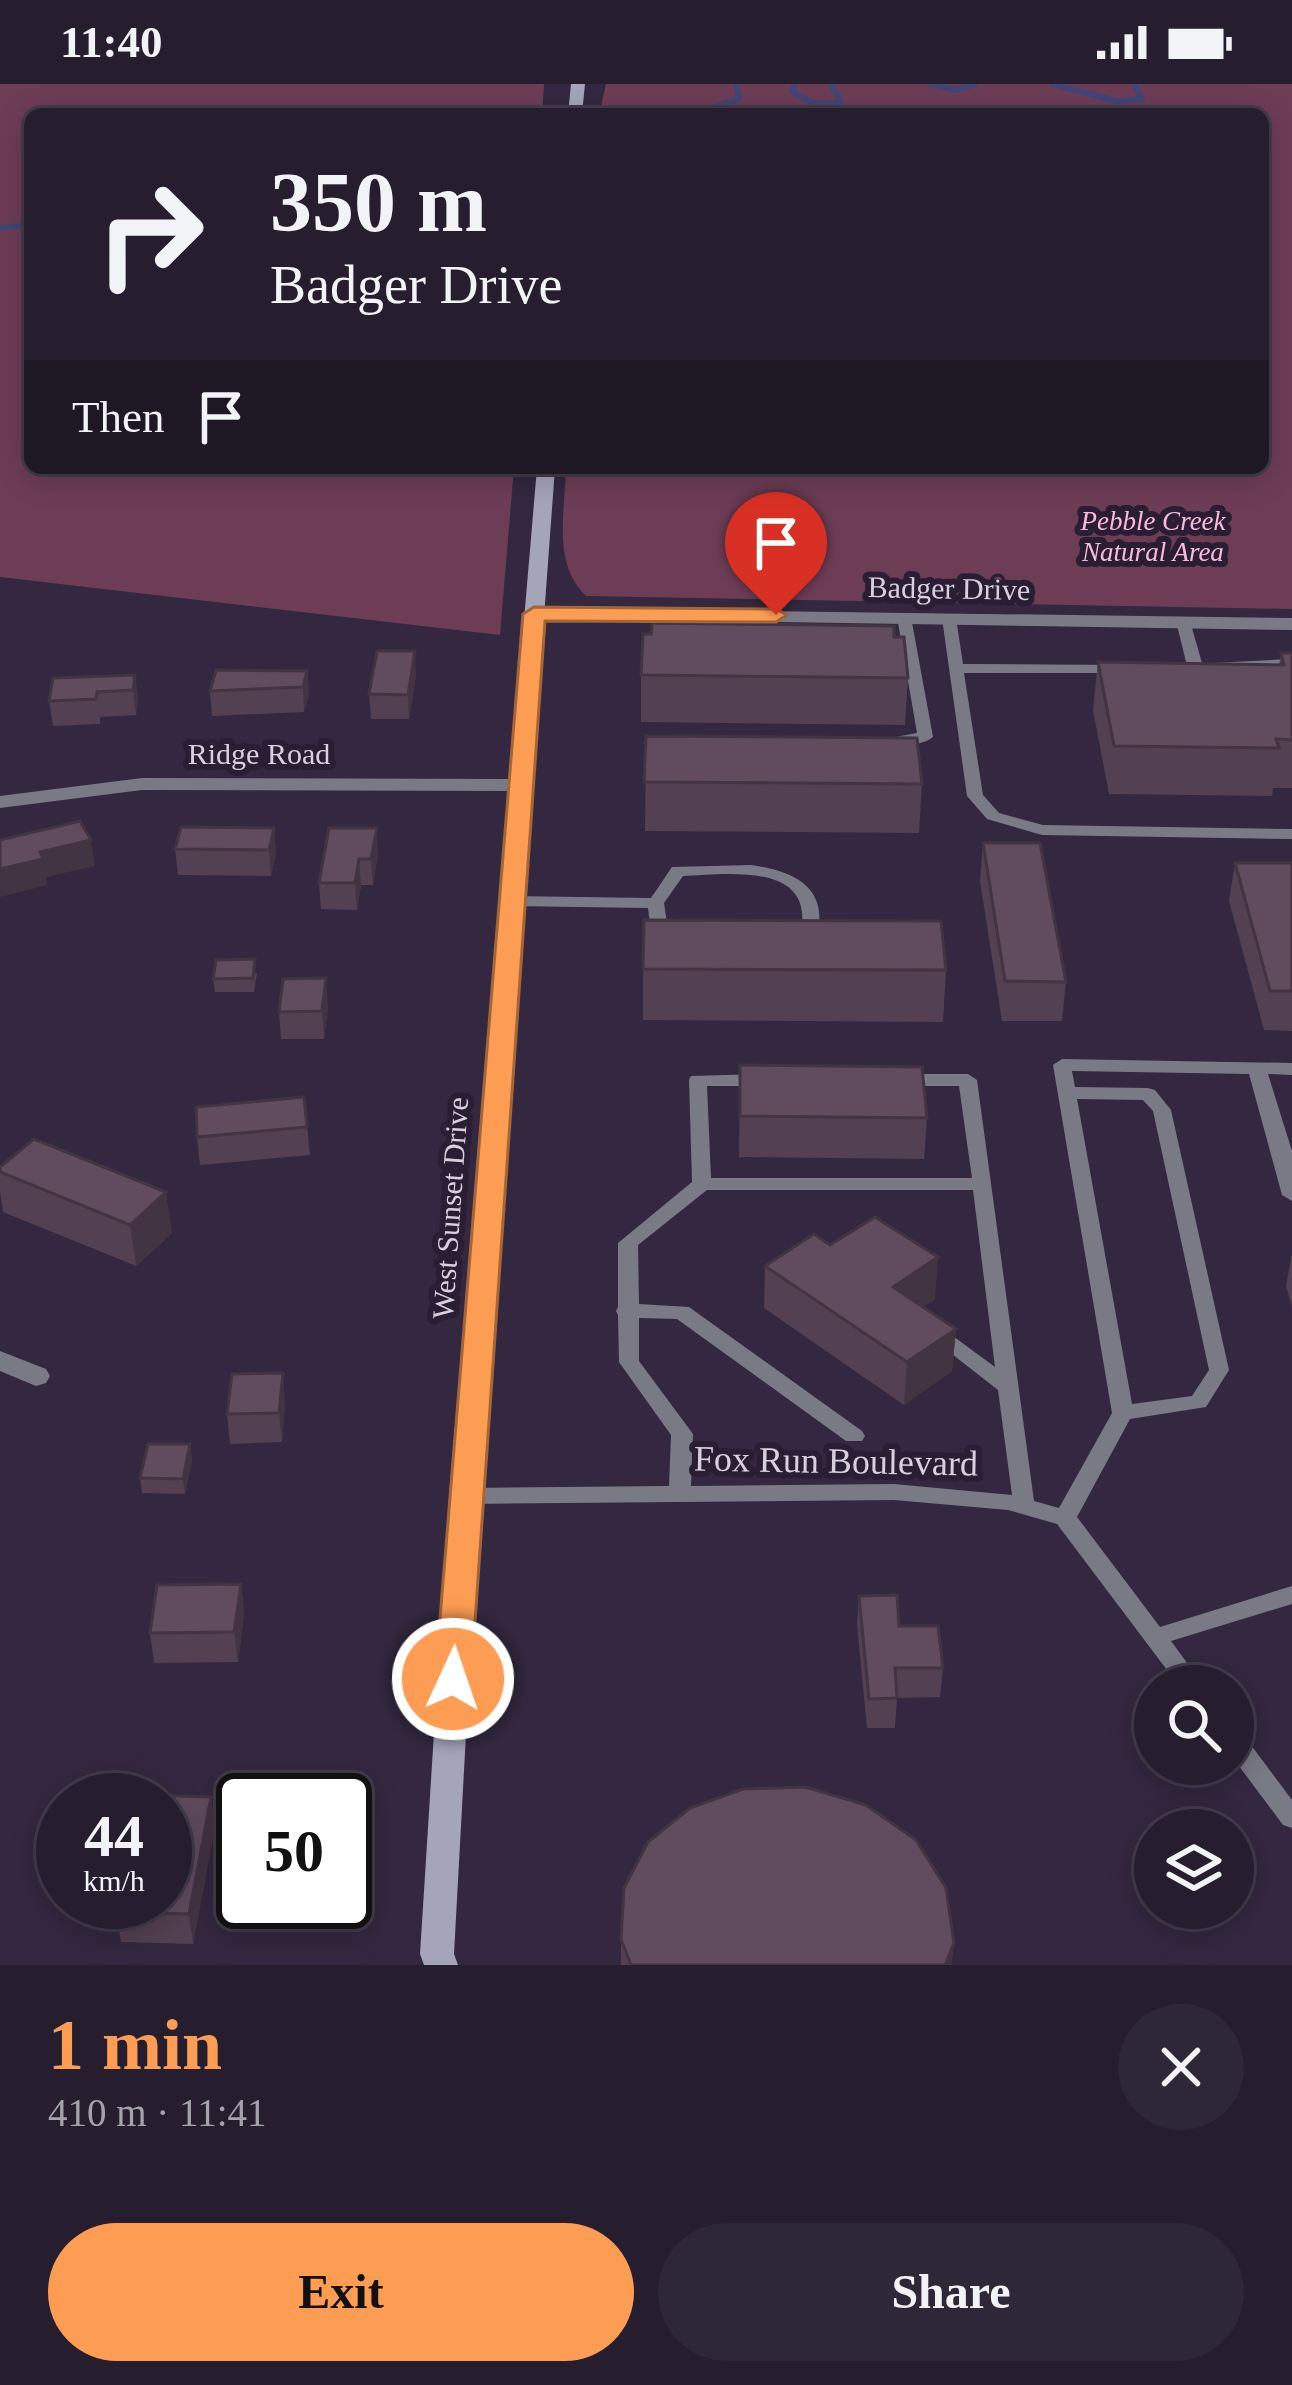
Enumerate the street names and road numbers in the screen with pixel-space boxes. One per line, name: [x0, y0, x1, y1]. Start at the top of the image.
street label: Badger Drive: [868, 570, 1030, 606]
street label: Ridge Road: [188, 737, 330, 770]
street label: West Sunset Drive: [426, 1096, 474, 1320]
street label: Fox Run Boulevard: [694, 1439, 978, 1483]

